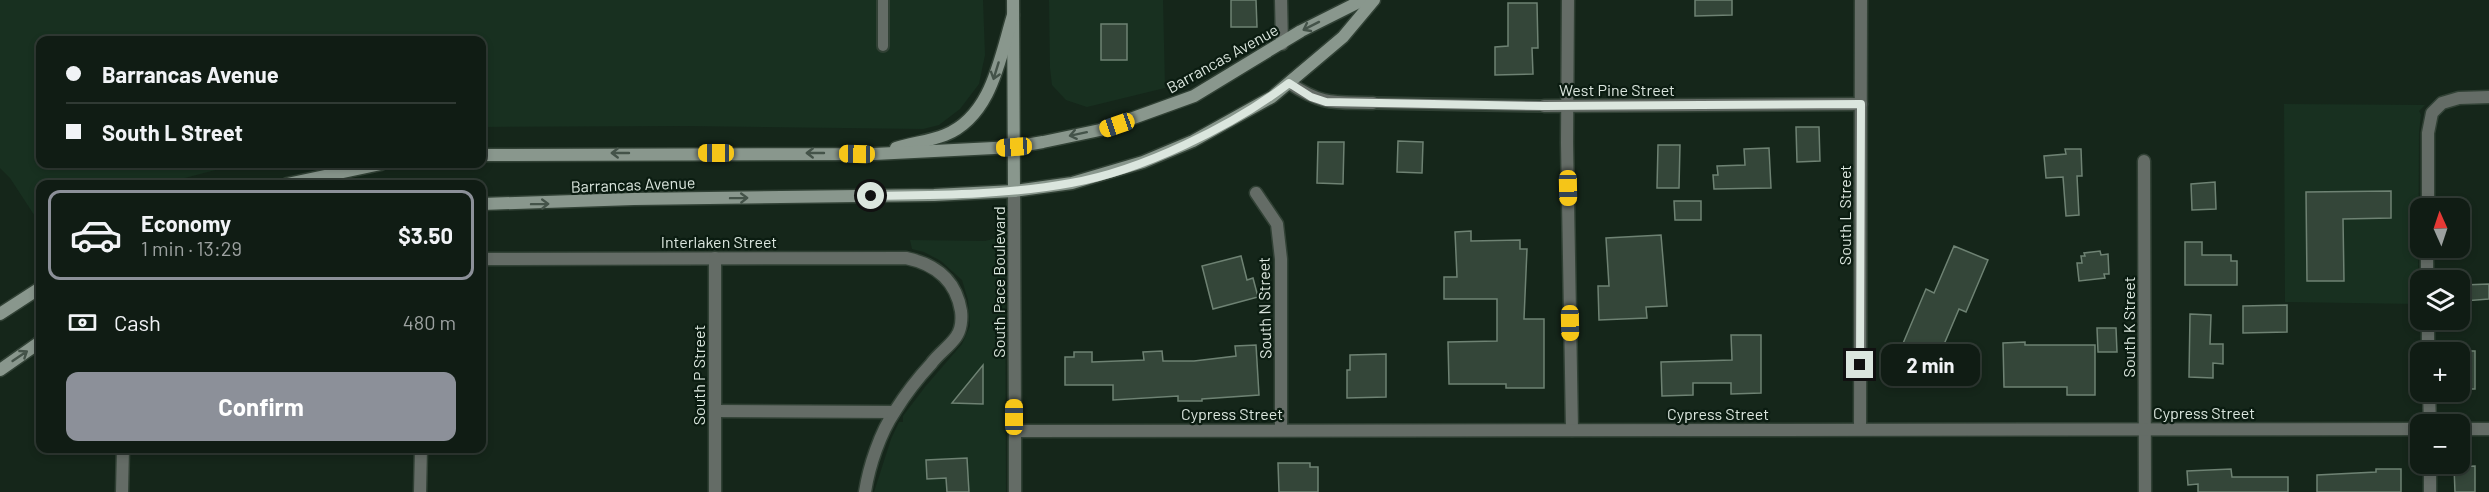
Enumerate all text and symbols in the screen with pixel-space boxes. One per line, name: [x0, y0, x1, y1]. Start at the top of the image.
street label: Barrancas Avenue: [1163, 19, 1281, 97]
one-way arrow: [1302, 21, 1320, 33]
text: Barrancas Avenue: [102, 61, 279, 87]
one-way arrow: [990, 61, 1001, 80]
street label: West Pine Street: [1559, 80, 1675, 99]
car: [1097, 111, 1137, 139]
text: South L Street: [102, 119, 243, 145]
one-way arrow: [1069, 129, 1089, 140]
car: [995, 137, 1033, 157]
car: [698, 144, 734, 162]
car: [839, 145, 875, 163]
one-way arrow: [611, 147, 631, 159]
one-way arrow: [806, 147, 826, 159]
street label: South L Street: [1835, 165, 1854, 265]
car: [1559, 170, 1577, 206]
street label: Barrancas Avenue: [570, 172, 696, 196]
route start: [857, 182, 884, 209]
one-way arrow: [728, 192, 748, 204]
one-way arrow: [529, 198, 549, 209]
north arrow: [2410, 198, 2470, 258]
map controls: [2410, 198, 2470, 474]
street label: South Pace Boulevard: [989, 206, 1008, 358]
icon: car: [69, 208, 123, 262]
text: Economy: [141, 210, 231, 236]
text: $3.50: [398, 222, 453, 248]
street label: Interlaken Street: [661, 232, 777, 251]
text: 1 min · 13:29: [141, 236, 242, 260]
street label: South N Street: [1254, 257, 1274, 359]
button: layers: [2410, 270, 2470, 330]
street label: South K Street: [2119, 277, 2138, 377]
car: [1561, 305, 1579, 341]
icon: cash: [66, 306, 99, 339]
text: Cash: [114, 309, 161, 335]
text: 480 m: [403, 310, 456, 334]
street label: South P Street: [689, 325, 708, 425]
button: +: [2410, 342, 2470, 402]
callout: 2 min: [1881, 344, 1980, 386]
one-way arrow: [11, 350, 28, 362]
route end: [1846, 351, 1873, 378]
text: 2 min: [1907, 353, 1954, 377]
button: Confirm: [66, 372, 456, 441]
car: [1005, 399, 1023, 435]
street label: Cypress Street: [2153, 403, 2255, 422]
street label: Cypress Street: [1181, 404, 1283, 423]
street label: Cypress Street: [1667, 404, 1769, 423]
button: −: [2410, 414, 2470, 474]

